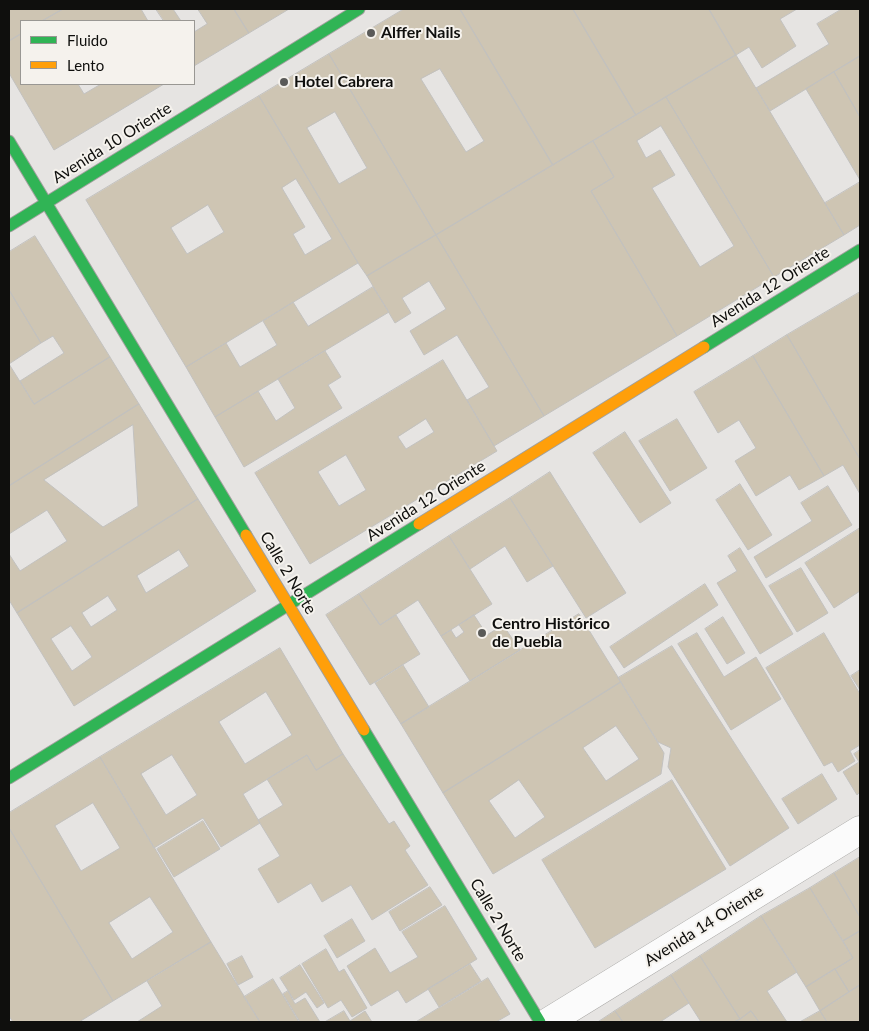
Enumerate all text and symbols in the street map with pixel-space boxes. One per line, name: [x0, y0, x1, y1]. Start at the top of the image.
legend: [20, 20, 195, 85]
place label: Alffer Nails: [381, 23, 460, 43]
marker: Alffer Nails: [365, 27, 377, 39]
text: Fluido: [67, 31, 108, 49]
text: Lento: [67, 56, 104, 74]
place label: Hotel Cabrera: [294, 72, 393, 92]
marker: Hotel Cabrera: [278, 76, 290, 88]
street label: Avenida 10 Oriente: [49, 99, 175, 187]
street label: Avenida 12 Oriente: [707, 243, 833, 331]
street label: Avenida 12 Oriente: [363, 457, 489, 545]
street label: Calle 2 Norte: [256, 528, 320, 618]
place label: Centro Histórico de Puebla: [492, 614, 610, 652]
marker: Centro Histórico de Puebla: [476, 627, 488, 639]
street label: Calle 2 Norte: [466, 875, 530, 965]
street label: Avenida 14 Oriente: [641, 882, 767, 970]

